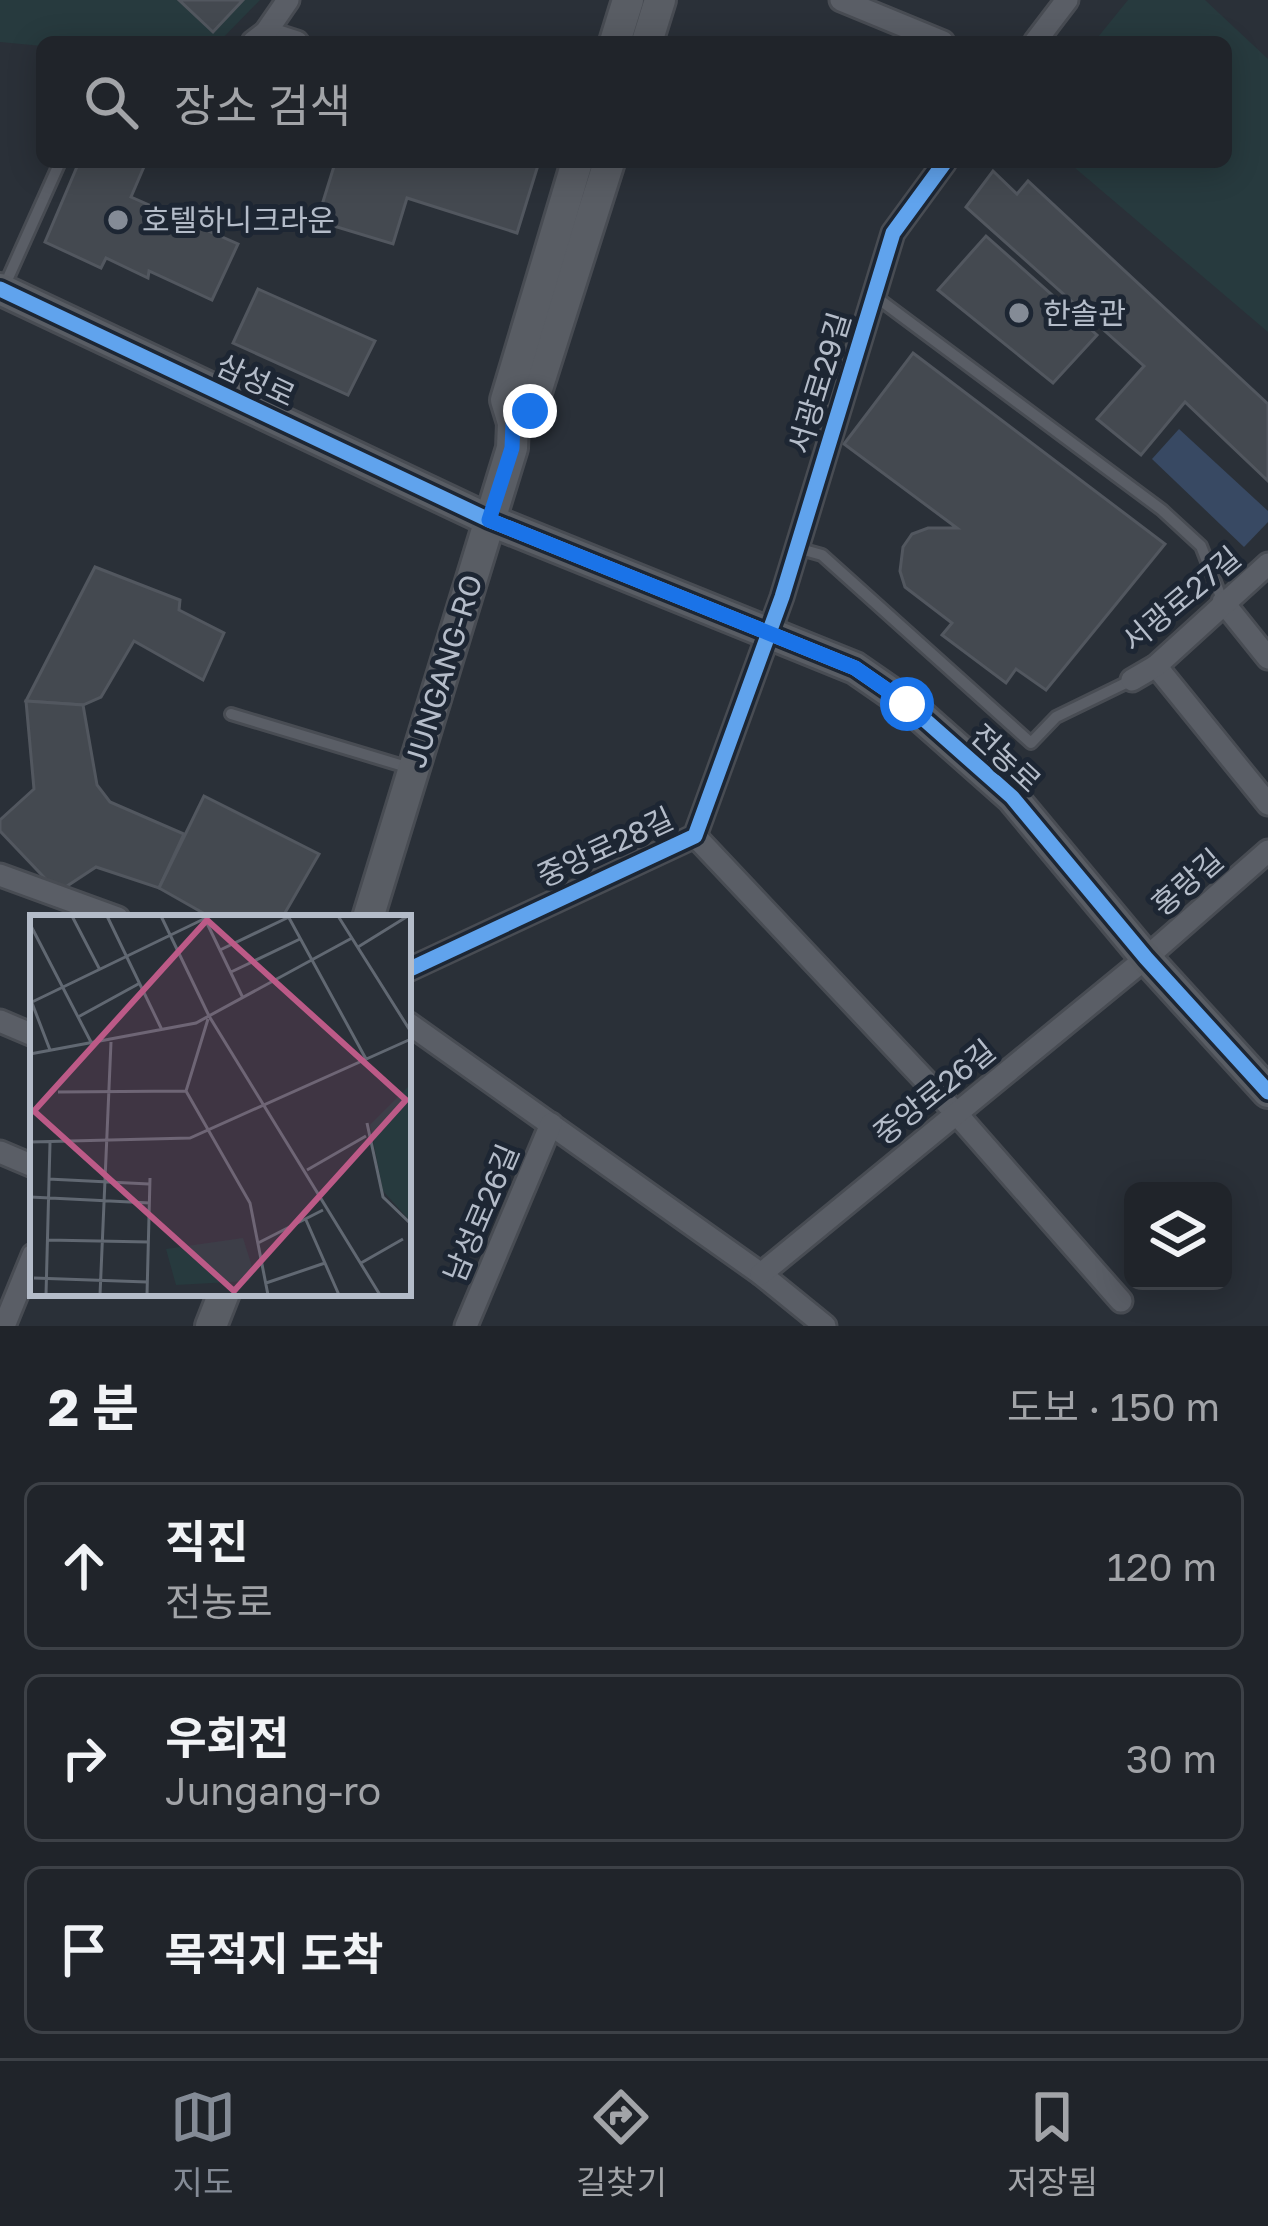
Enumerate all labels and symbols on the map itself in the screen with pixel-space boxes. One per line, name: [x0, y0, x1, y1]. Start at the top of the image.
place label: 호텔하니크라운: [142, 202, 335, 238]
marker: 호텔하니크라운: [105, 207, 131, 233]
place label: 한솔관: [1043, 295, 1126, 331]
marker: 한솔관: [1006, 300, 1032, 326]
street label: 서광로29길: [780, 308, 858, 458]
street label: 삼성로: [211, 346, 301, 414]
route end: [503, 384, 557, 438]
street label: 서광로27길: [1114, 539, 1248, 659]
street label: JUNGANG-RO: [397, 570, 489, 772]
route start: [880, 677, 934, 731]
street label: 전농로: [963, 717, 1049, 799]
street label: 중앙로28길: [531, 800, 679, 894]
street label: 홍랑길: [1144, 841, 1230, 923]
inset map: [30, 915, 411, 1296]
street label: 중앙로26길: [866, 1032, 1002, 1152]
street label: 남성로26길: [436, 1139, 526, 1287]

